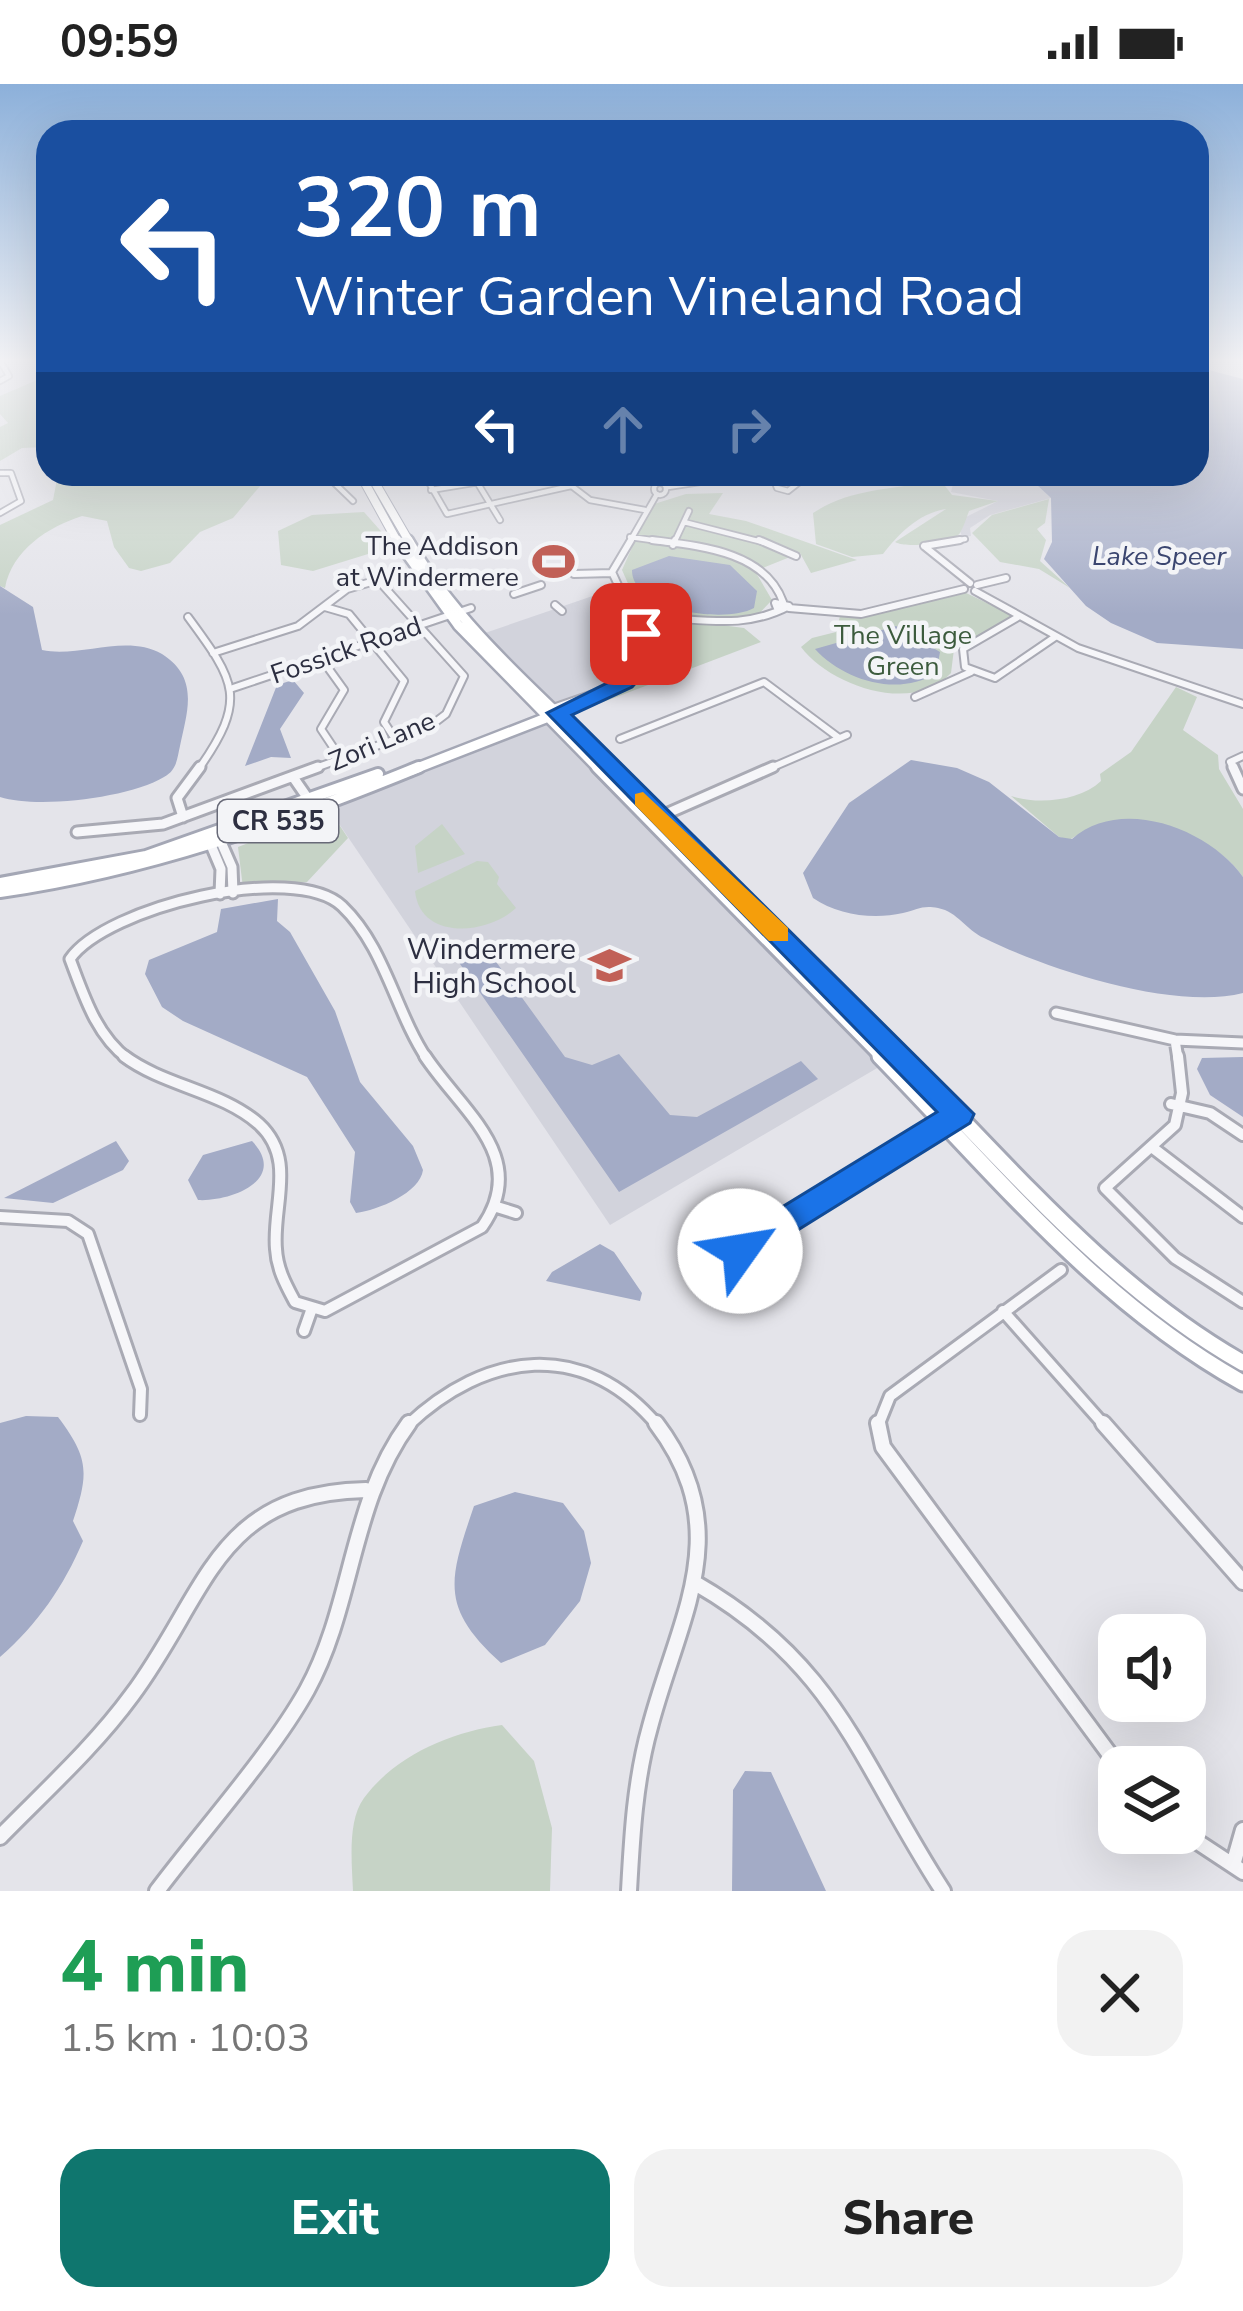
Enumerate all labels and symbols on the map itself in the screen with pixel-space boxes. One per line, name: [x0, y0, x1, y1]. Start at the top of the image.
place label: The Addison at Windermere: [336, 528, 519, 596]
water label: Lake Speer: [1092, 538, 1227, 575]
sports icon: The Addison at Windermere: [530, 539, 576, 585]
pin: [590, 583, 692, 685]
street label: Fossick Road: [266, 607, 427, 694]
park label: The Village Green: [834, 617, 972, 685]
street label: Zori Lane: [323, 703, 441, 780]
road number: CR 535: [218, 800, 338, 842]
place label: Windermere High School: [407, 929, 576, 1004]
school or university icon: Windermere High School: [587, 943, 633, 989]
position arrow: [677, 1188, 803, 1314]

